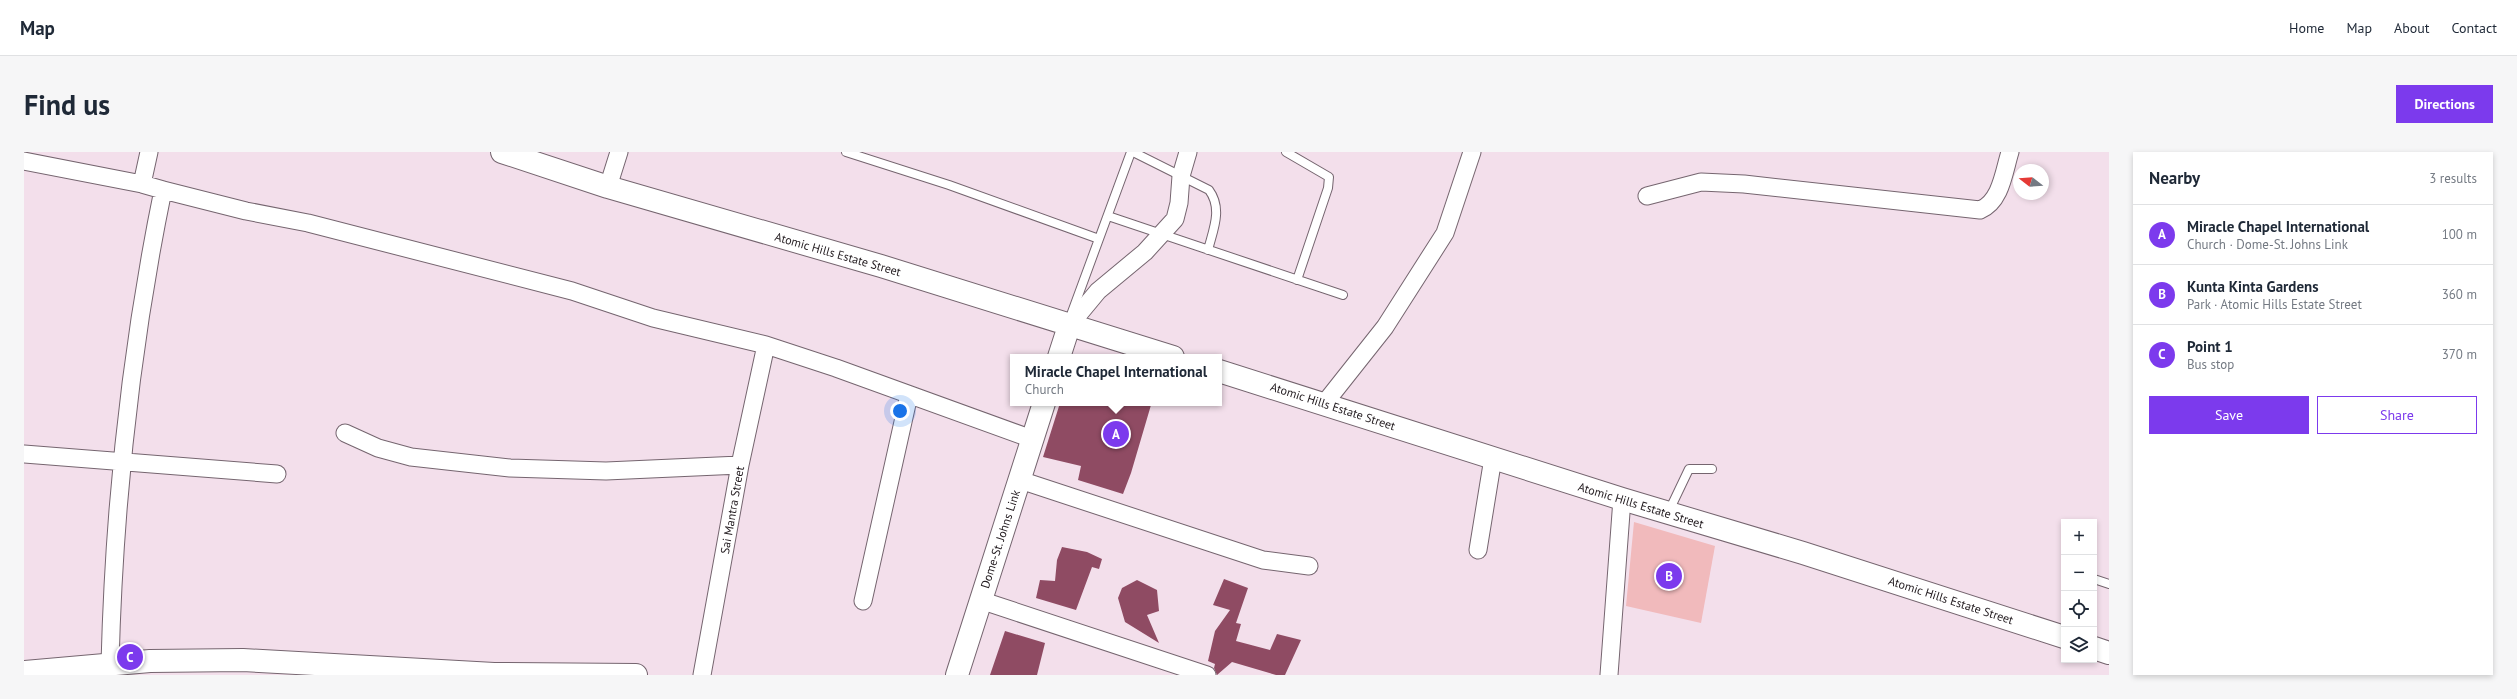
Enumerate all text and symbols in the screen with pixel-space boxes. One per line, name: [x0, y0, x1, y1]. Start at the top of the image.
text: Map: [20, 16, 55, 40]
text: Home: [2289, 19, 2324, 37]
text: Map: [2346, 19, 2372, 37]
text: About: [2394, 19, 2430, 37]
text: Contact: [2452, 19, 2497, 37]
button: Directions: [2396, 85, 2493, 123]
text: Find us: [24, 86, 110, 123]
north arrow: [2013, 164, 2049, 200]
text: Nearby: [2149, 167, 2200, 189]
text: 3 results: [2429, 170, 2477, 187]
text: Miracle Chapel International: [2187, 217, 2369, 236]
text: A: [2158, 226, 2166, 243]
text: 100 m: [2442, 226, 2477, 243]
street label: Atomic Hills Estate Street: [773, 229, 903, 279]
text: Church · Dome-St. Johns Link: [2187, 236, 2348, 253]
text: Kunta Kinta Gardens: [2187, 277, 2319, 296]
text: B: [2158, 286, 2166, 303]
text: 360 m: [2442, 286, 2477, 303]
text: Park · Atomic Hills Estate Street: [2187, 296, 2362, 313]
text: Point 1: [2187, 337, 2233, 356]
text: C: [2158, 346, 2166, 363]
text: 370 m: [2442, 346, 2477, 363]
popup: [1010, 354, 1222, 406]
text: Bus stop: [2187, 356, 2234, 373]
text: Miracle Chapel International: [1025, 362, 1207, 381]
street label: Atomic Hills Estate Street: [1269, 379, 1397, 433]
text: Church: [1025, 381, 1064, 398]
button: Save: [2149, 396, 2309, 434]
button: Share: [2317, 396, 2477, 434]
your location: [890, 401, 910, 421]
pin: A: [1103, 419, 1129, 449]
street label: Sai Mantra Street: [717, 465, 747, 555]
street label: Atomic Hills Estate Street: [1576, 479, 1706, 531]
street label: Dome-St. Johns Link: [977, 487, 1023, 590]
map controls: [2061, 519, 2097, 663]
button: +: [2061, 519, 2097, 555]
button: −: [2061, 555, 2097, 591]
pin: B: [1656, 561, 1682, 591]
street label: Atomic Hills Estate Street: [1887, 573, 2015, 627]
button: locate: [2061, 591, 2097, 627]
button: layers: [2061, 627, 2097, 663]
pin: C: [117, 642, 143, 672]

